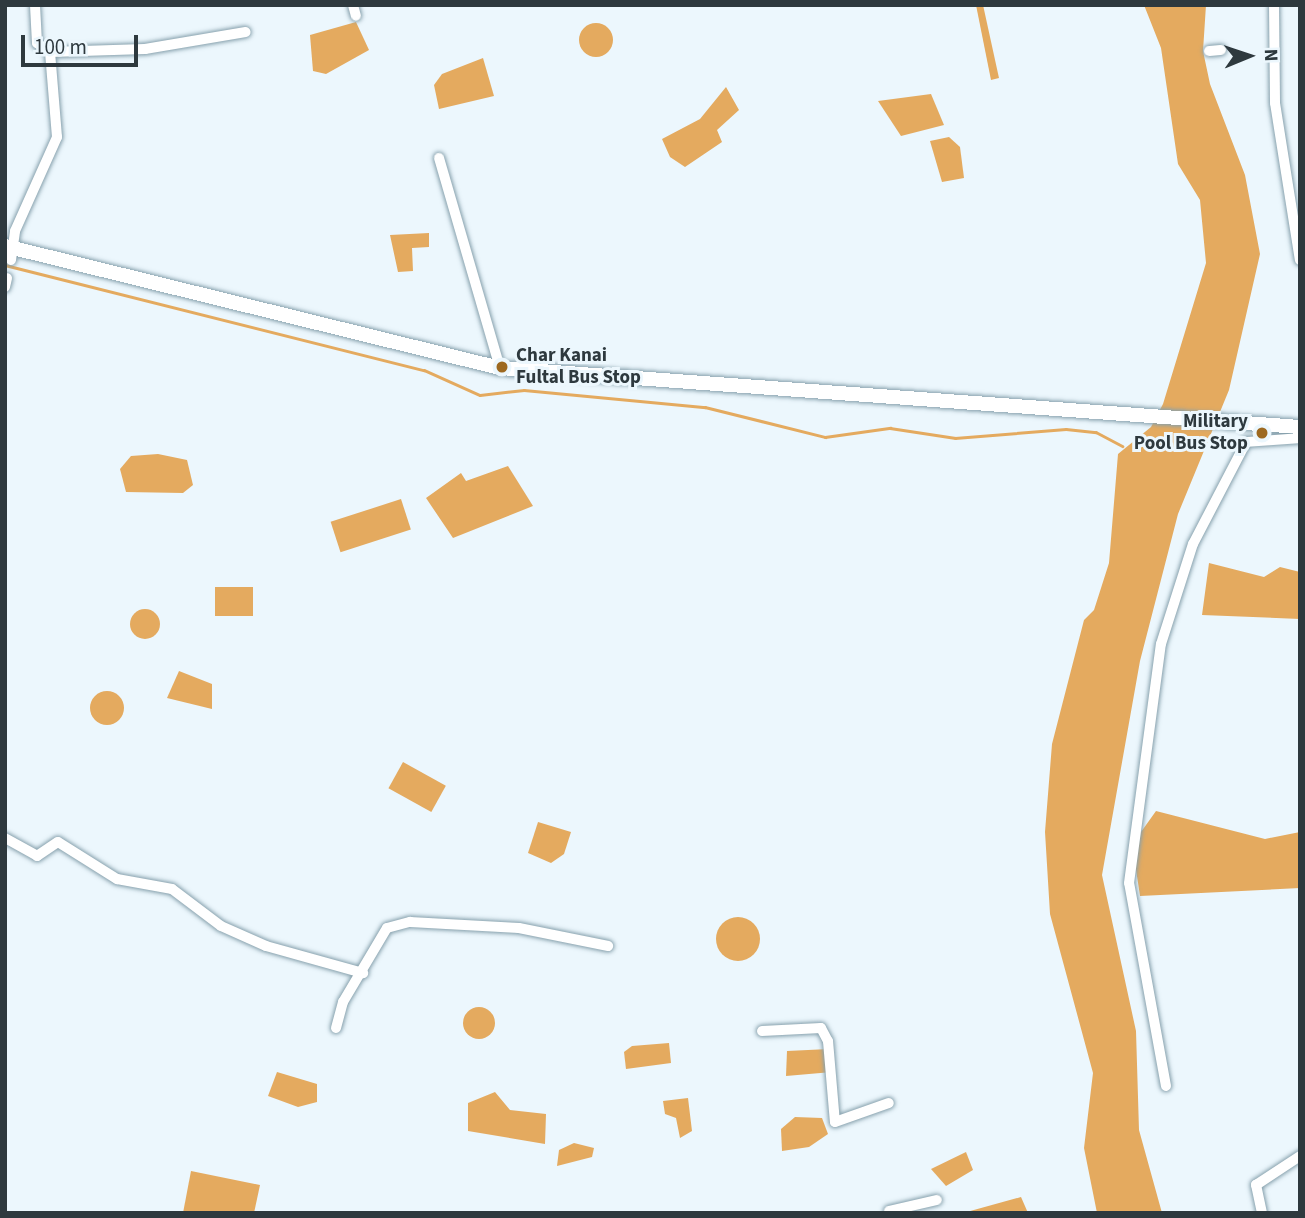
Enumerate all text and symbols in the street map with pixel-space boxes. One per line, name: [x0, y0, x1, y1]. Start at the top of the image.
scale bar: [24, 21, 142, 65]
north arrow: [1214, 21, 1284, 91]
text: 100 m: [34, 32, 87, 62]
text: N: [1257, 48, 1284, 62]
place label: Char Kanai Fultal Bus Stop: [516, 345, 641, 389]
marker: Char Kanai Fultal Bus Stop: [494, 359, 510, 375]
place label: Military Pool Bus Stop: [1134, 411, 1248, 455]
marker: Military Pool Bus Stop: [1254, 425, 1270, 441]

